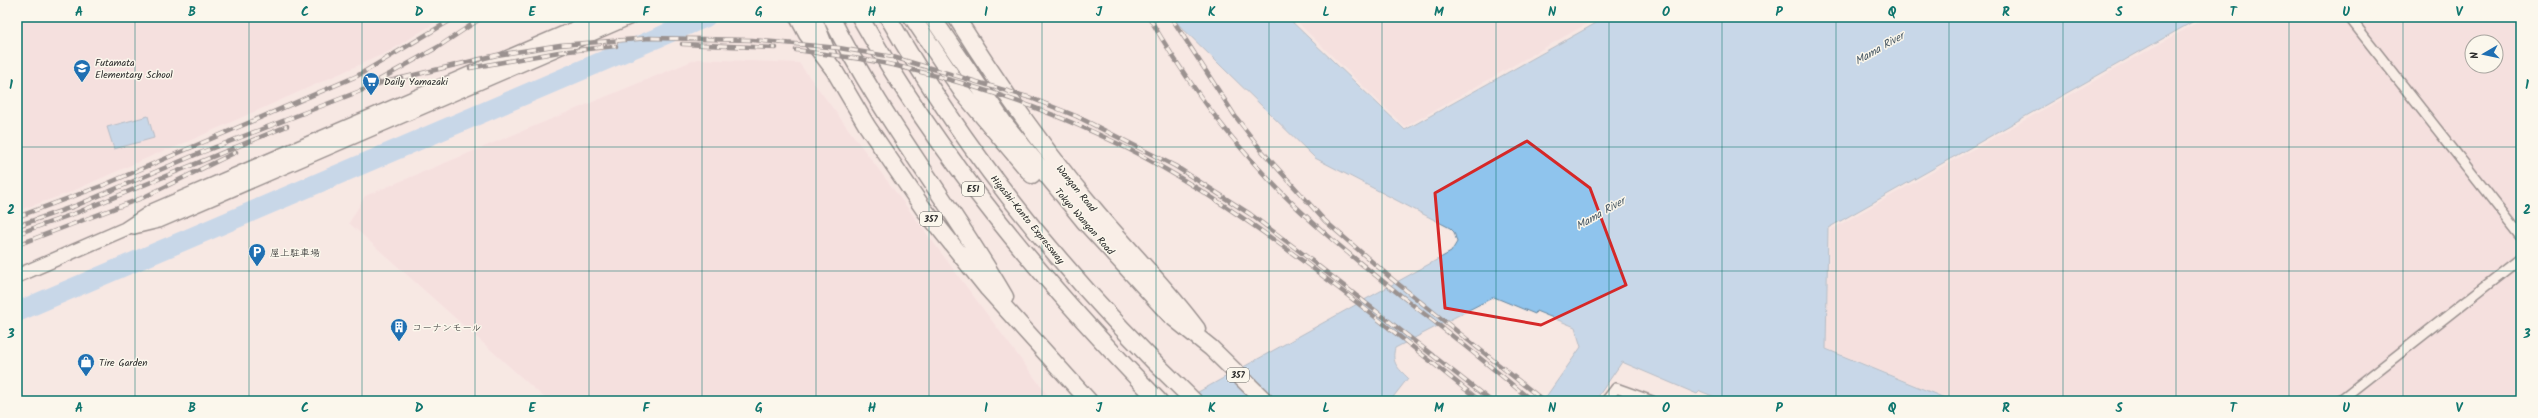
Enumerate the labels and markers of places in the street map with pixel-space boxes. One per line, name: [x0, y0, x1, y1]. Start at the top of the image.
place label: Futamata Elementary School: [95, 55, 173, 83]
school or university icon: Futamata Elementary School: [72, 58, 92, 83]
supermarket icon: Daily Yamazaki: [361, 71, 381, 96]
place label: Daily Yamazaki: [384, 74, 449, 90]
parking icon: 屋上駐車場: [247, 242, 267, 267]
place label: 屋上駐車場: [270, 245, 320, 261]
building icon: コーナンモール: [389, 317, 409, 342]
place label: コーナンモール: [412, 320, 481, 336]
shop icon: Tire Garden: [76, 352, 96, 377]
place label: Tire Garden: [99, 355, 147, 371]

